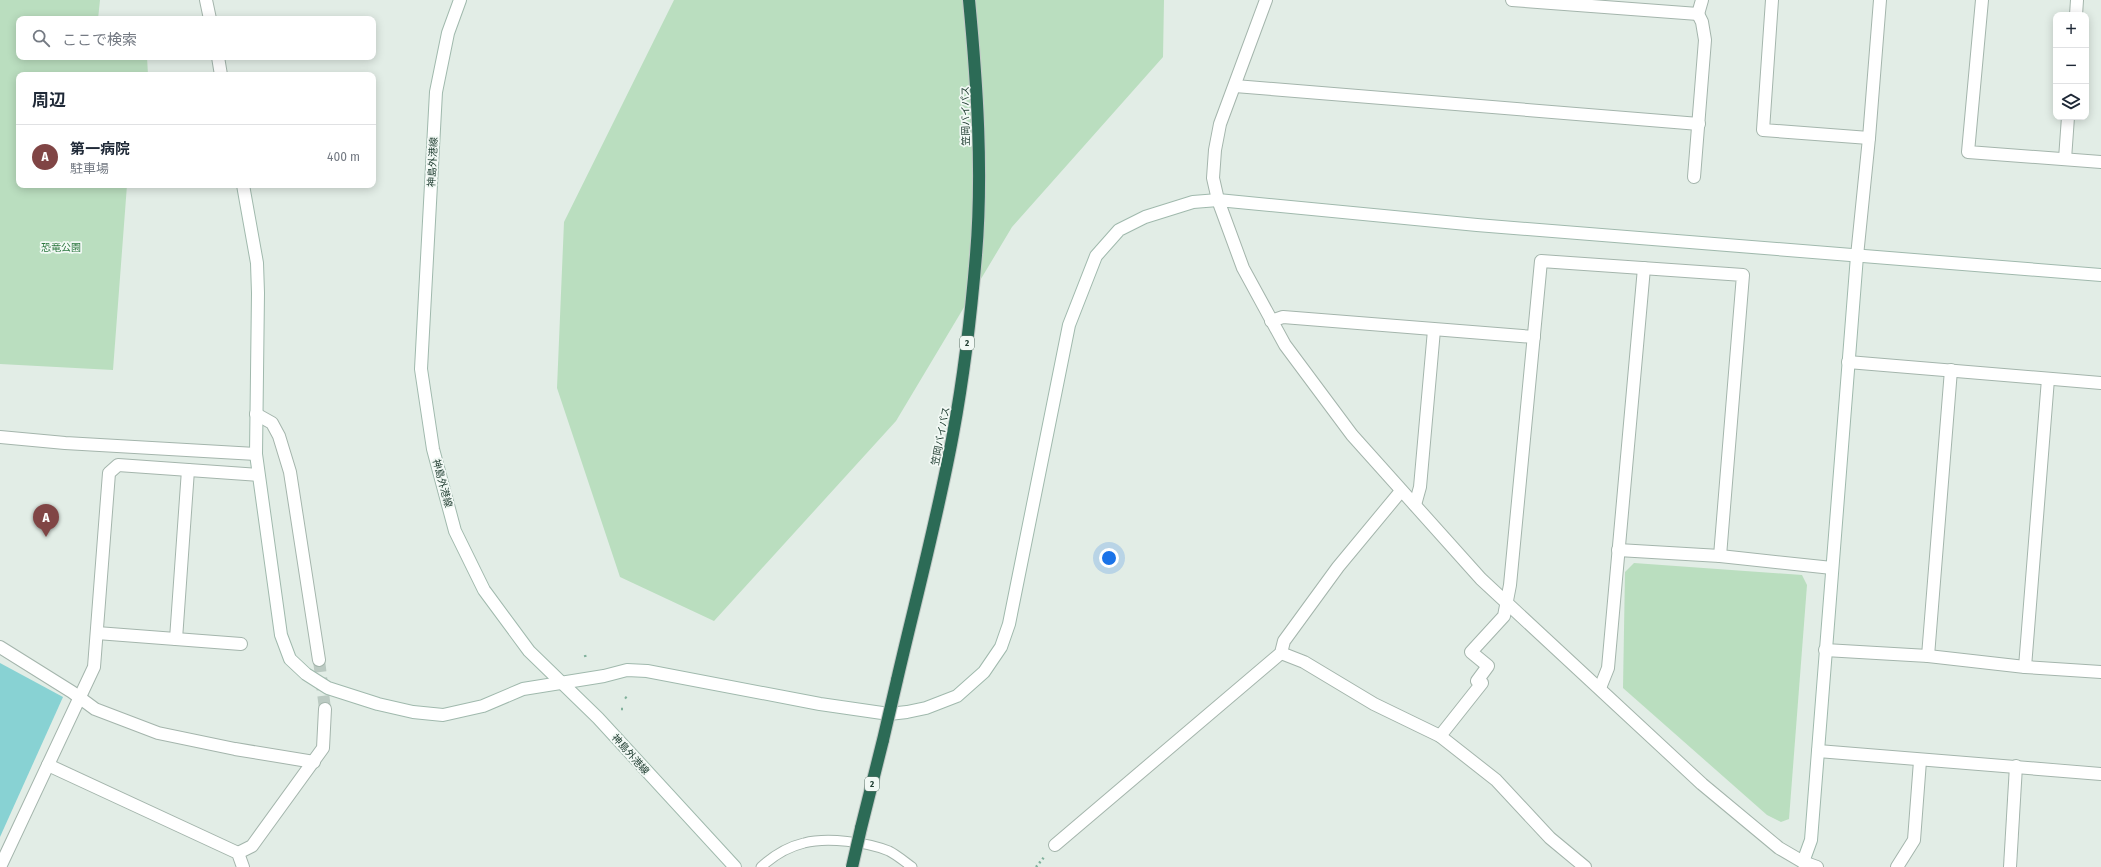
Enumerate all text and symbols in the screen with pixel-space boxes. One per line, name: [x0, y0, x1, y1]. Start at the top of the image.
map controls: [2053, 12, 2089, 120]
button: +: [2053, 12, 2089, 48]
search box: [16, 16, 376, 60]
icon: search: [30, 27, 52, 49]
text: ここで検索: [62, 31, 137, 49]
button: −: [2053, 48, 2089, 84]
button: layers: [2053, 84, 2089, 120]
street label: 笠岡バイパス: [959, 86, 973, 146]
text: 周辺: [32, 90, 66, 111]
street label: 神島外港線: [426, 137, 440, 187]
text: 第一病院: [70, 140, 130, 158]
text: A: [41, 149, 49, 164]
text: 400 m: [327, 149, 360, 164]
text: 駐車場: [70, 161, 109, 176]
park label: 恐竜公園: [41, 242, 81, 254]
road number: 2: [960, 336, 974, 350]
street label: 笠岡バイパス: [929, 406, 953, 467]
street label: 神島外港線: [430, 458, 454, 509]
pin: A: [33, 504, 59, 537]
your location: [1099, 548, 1119, 568]
street label: 神島外港線: [609, 732, 651, 777]
road number: 2: [865, 777, 879, 791]

